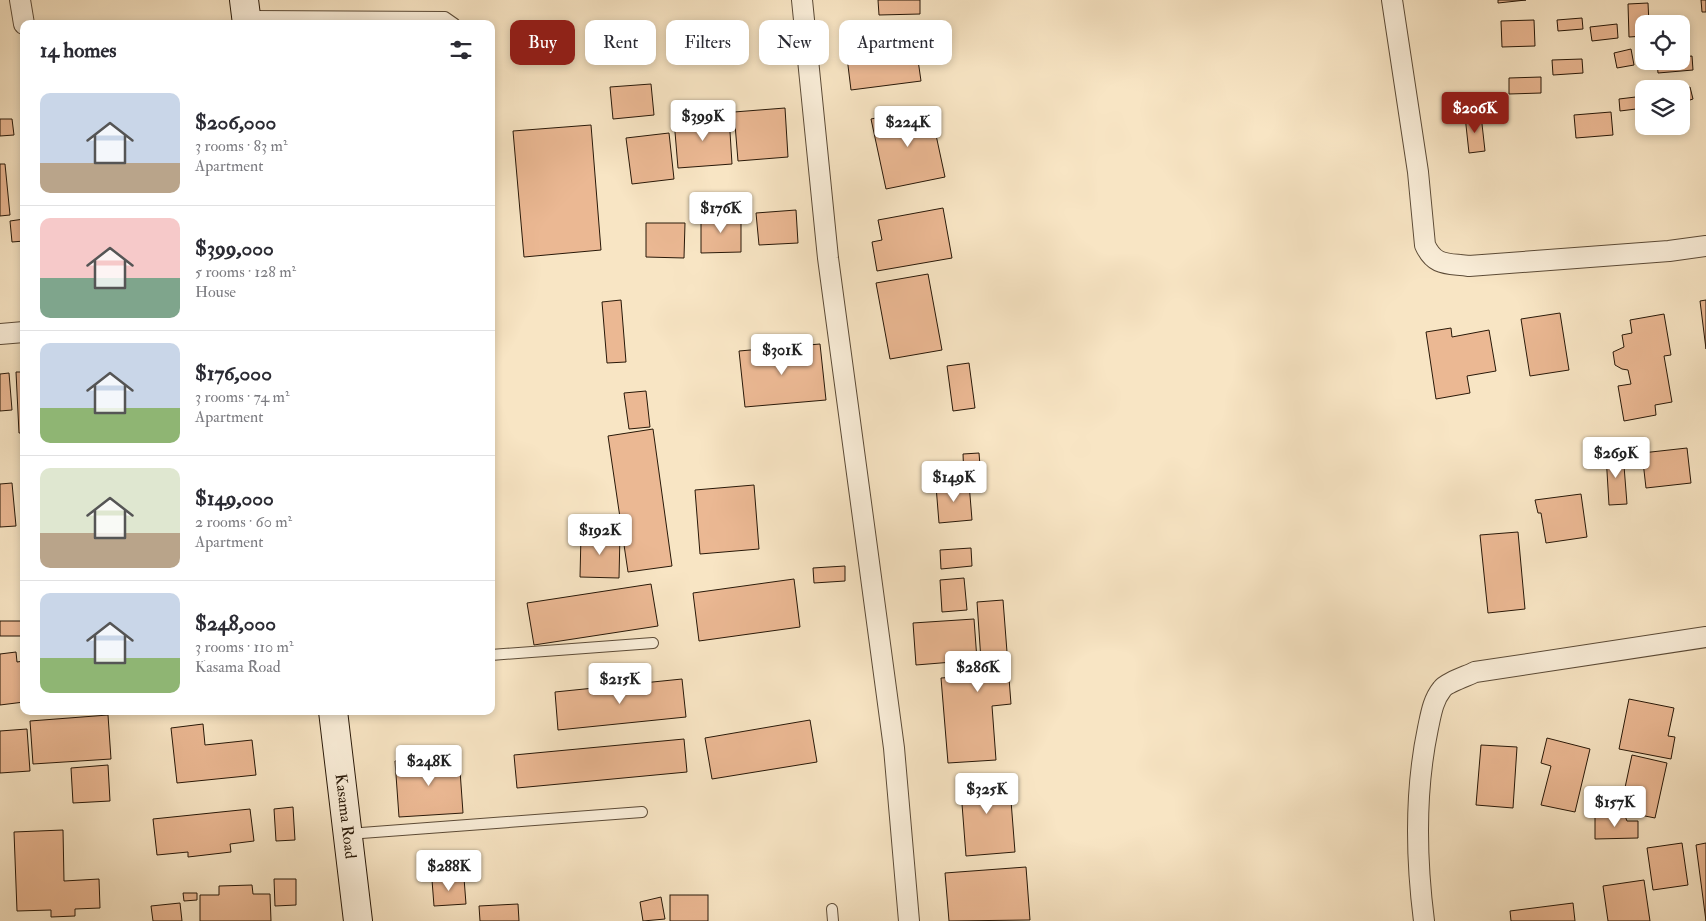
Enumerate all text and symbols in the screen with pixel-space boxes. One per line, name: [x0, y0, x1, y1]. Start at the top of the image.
map controls: [1635, 15, 1690, 135]
button: locate: [1635, 15, 1690, 70]
chip: Buy: [510, 20, 575, 65]
chip: Rent: [585, 20, 656, 65]
chip: Filters: [666, 20, 749, 65]
chip: New: [759, 20, 829, 65]
chip: Apartment: [839, 20, 952, 65]
icon: filters: [447, 36, 475, 64]
text: 14 homes: [40, 37, 117, 64]
button: layers: [1635, 80, 1690, 135]
pin: $206K: [1440, 92, 1510, 134]
text: $206K: [1453, 98, 1497, 118]
pin: $399K: [668, 100, 738, 142]
text: $399K: [682, 106, 724, 126]
pin: $224K: [873, 106, 943, 148]
text: $206,000: [195, 109, 276, 136]
text: $224K: [885, 112, 931, 132]
icon: home: [80, 113, 140, 173]
text: 3 rooms · 83 m²: [195, 136, 288, 156]
text: Apartment: [195, 156, 263, 176]
pin: $176K: [686, 192, 756, 234]
text: $176K: [700, 198, 742, 218]
text: $399,000: [195, 235, 274, 262]
icon: home: [80, 238, 140, 298]
text: 5 rooms · 128 m²: [195, 262, 296, 282]
text: House: [195, 282, 236, 302]
pin: $301K: [747, 334, 817, 376]
text: $301K: [762, 340, 802, 360]
text: $176,000: [195, 360, 272, 387]
icon: home: [80, 363, 140, 423]
text: 3 rooms · 74 m²: [195, 387, 289, 407]
text: Apartment: [195, 407, 263, 427]
pin: $269K: [1581, 436, 1651, 479]
text: $269K: [1594, 443, 1638, 463]
pin: $149K: [919, 460, 989, 503]
text: $149K: [933, 467, 975, 487]
text: $149,000: [195, 485, 274, 512]
icon: home: [80, 488, 140, 548]
text: 2 rooms · 60 m²: [195, 512, 292, 532]
pin: $192K: [565, 514, 635, 556]
text: $192K: [579, 520, 621, 540]
text: Apartment: [195, 532, 263, 552]
text: $248,000: [195, 610, 276, 637]
icon: home: [80, 613, 140, 673]
text: 3 rooms · 110 m²: [195, 637, 293, 657]
pin: $286K: [943, 650, 1013, 693]
text: Kasama Road: [195, 657, 281, 677]
text: $286K: [956, 657, 1000, 677]
pin: $215K: [585, 662, 655, 705]
text: $215K: [599, 669, 641, 689]
pin: $248K: [394, 744, 464, 787]
text: $248K: [407, 751, 451, 771]
pin: $325K: [952, 772, 1022, 815]
street label: Kasama Road: [331, 773, 361, 860]
text: $325K: [966, 779, 1008, 799]
pin: $157K: [1580, 786, 1650, 828]
text: $157K: [1595, 792, 1635, 812]
pin: $288K: [414, 850, 484, 892]
text: $288K: [427, 856, 471, 876]

